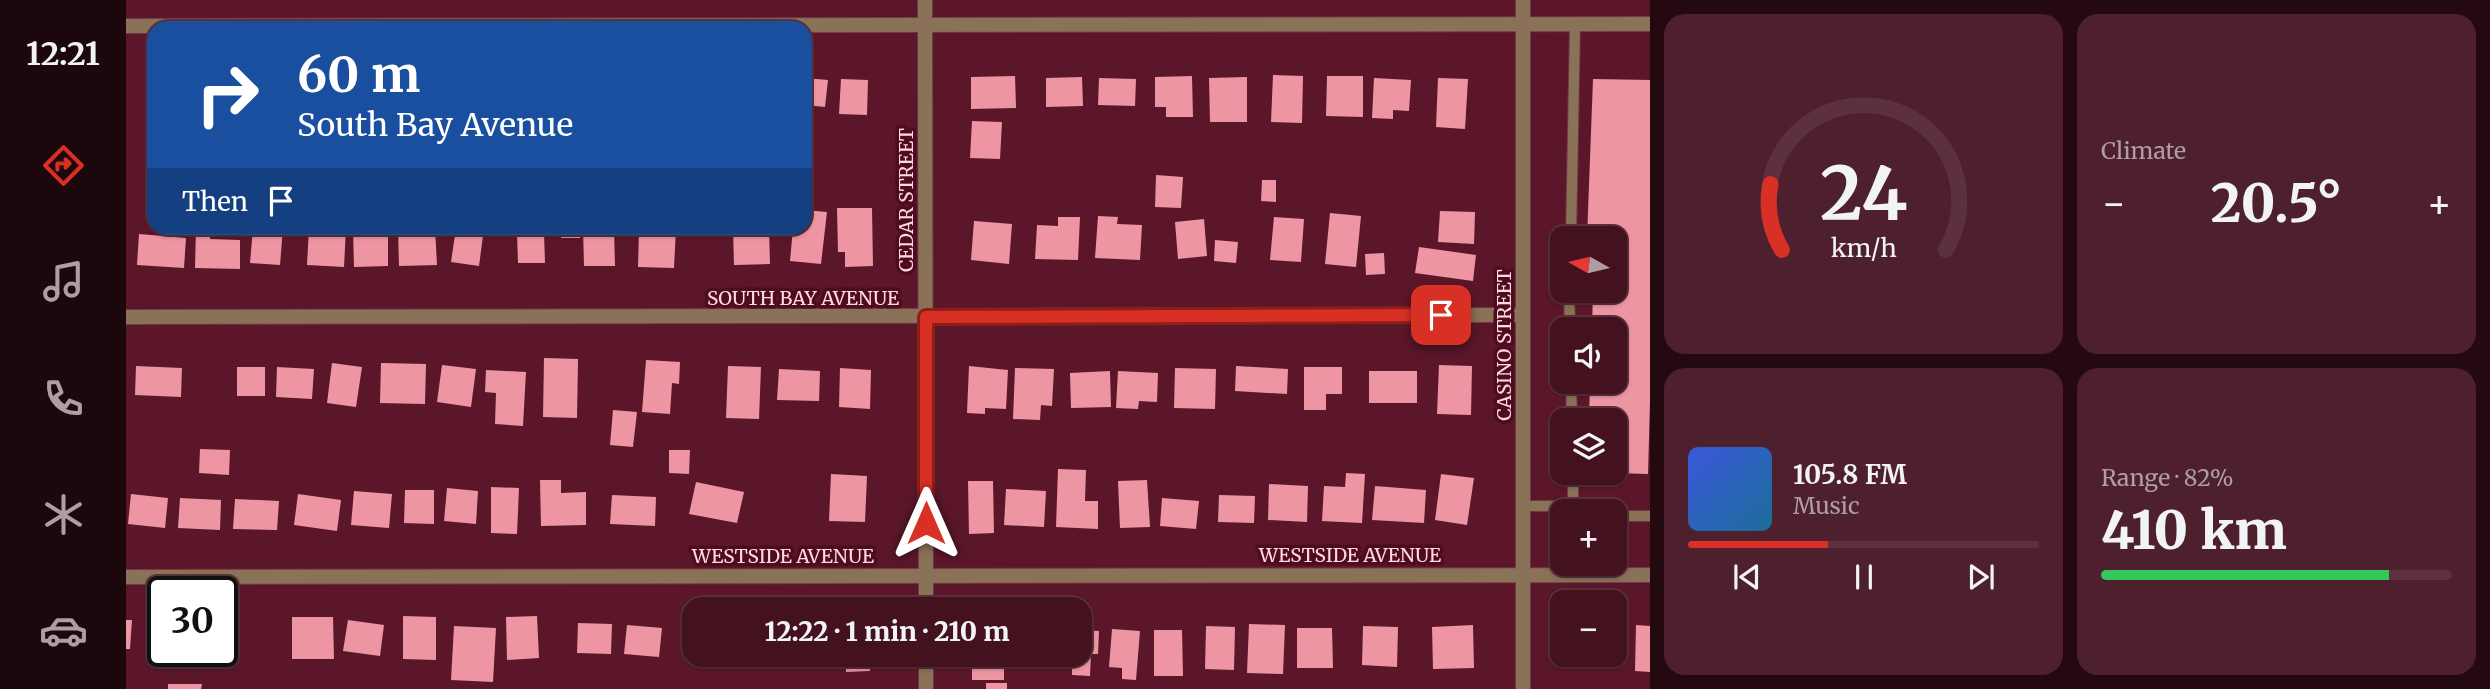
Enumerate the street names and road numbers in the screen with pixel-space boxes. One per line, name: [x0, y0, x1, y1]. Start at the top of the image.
street label: CEDAR STREET: [894, 128, 918, 272]
street label: CASINO STREET: [1492, 269, 1516, 421]
street label: SOUTH BAY AVENUE: [707, 286, 899, 310]
street label: WESTSIDE AVENUE: [1258, 543, 1441, 567]
street label: WESTSIDE AVENUE: [691, 544, 874, 568]

